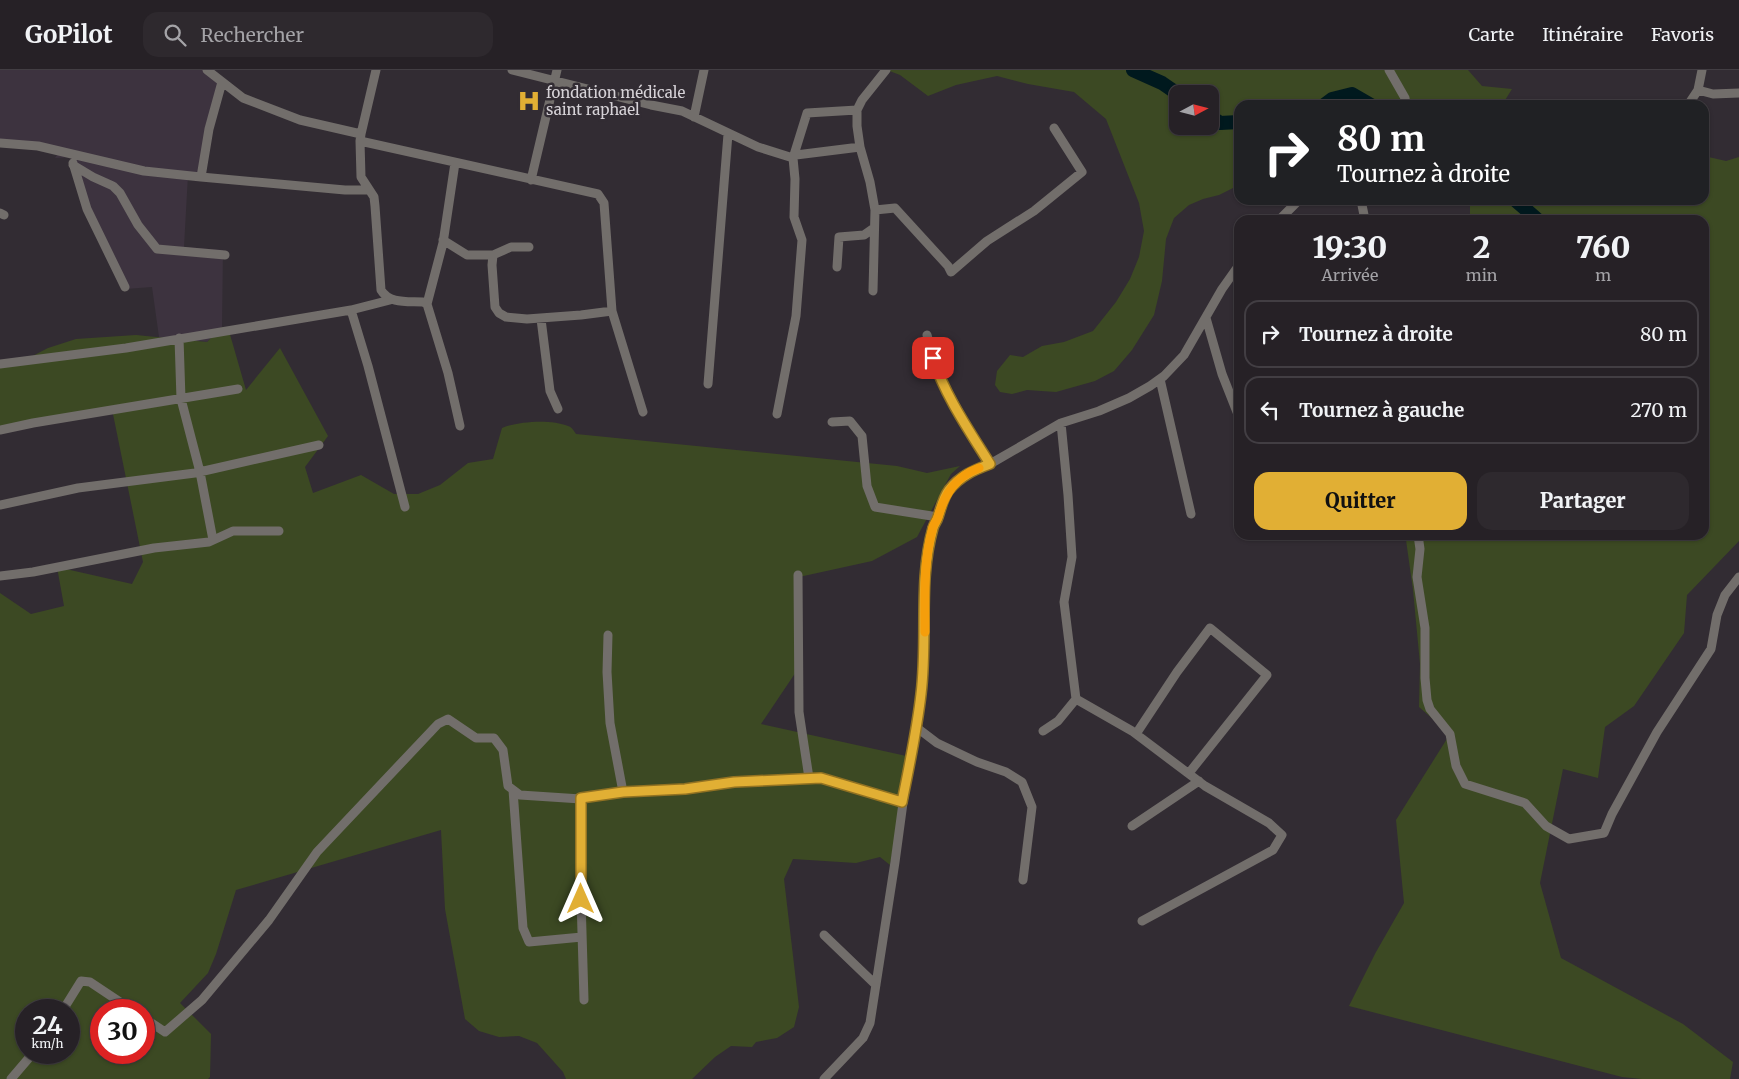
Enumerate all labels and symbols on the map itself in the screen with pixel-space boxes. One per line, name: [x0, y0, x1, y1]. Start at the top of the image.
place label: fondation médicale saint raphael: [546, 83, 685, 119]
north arrow: [1169, 85, 1219, 135]
hospital icon: fondation médicale saint raphael: [516, 88, 542, 114]
pin: [912, 337, 954, 379]
position arrow: [554, 872, 606, 924]
speed limit sign: 30: [90, 999, 155, 1064]

